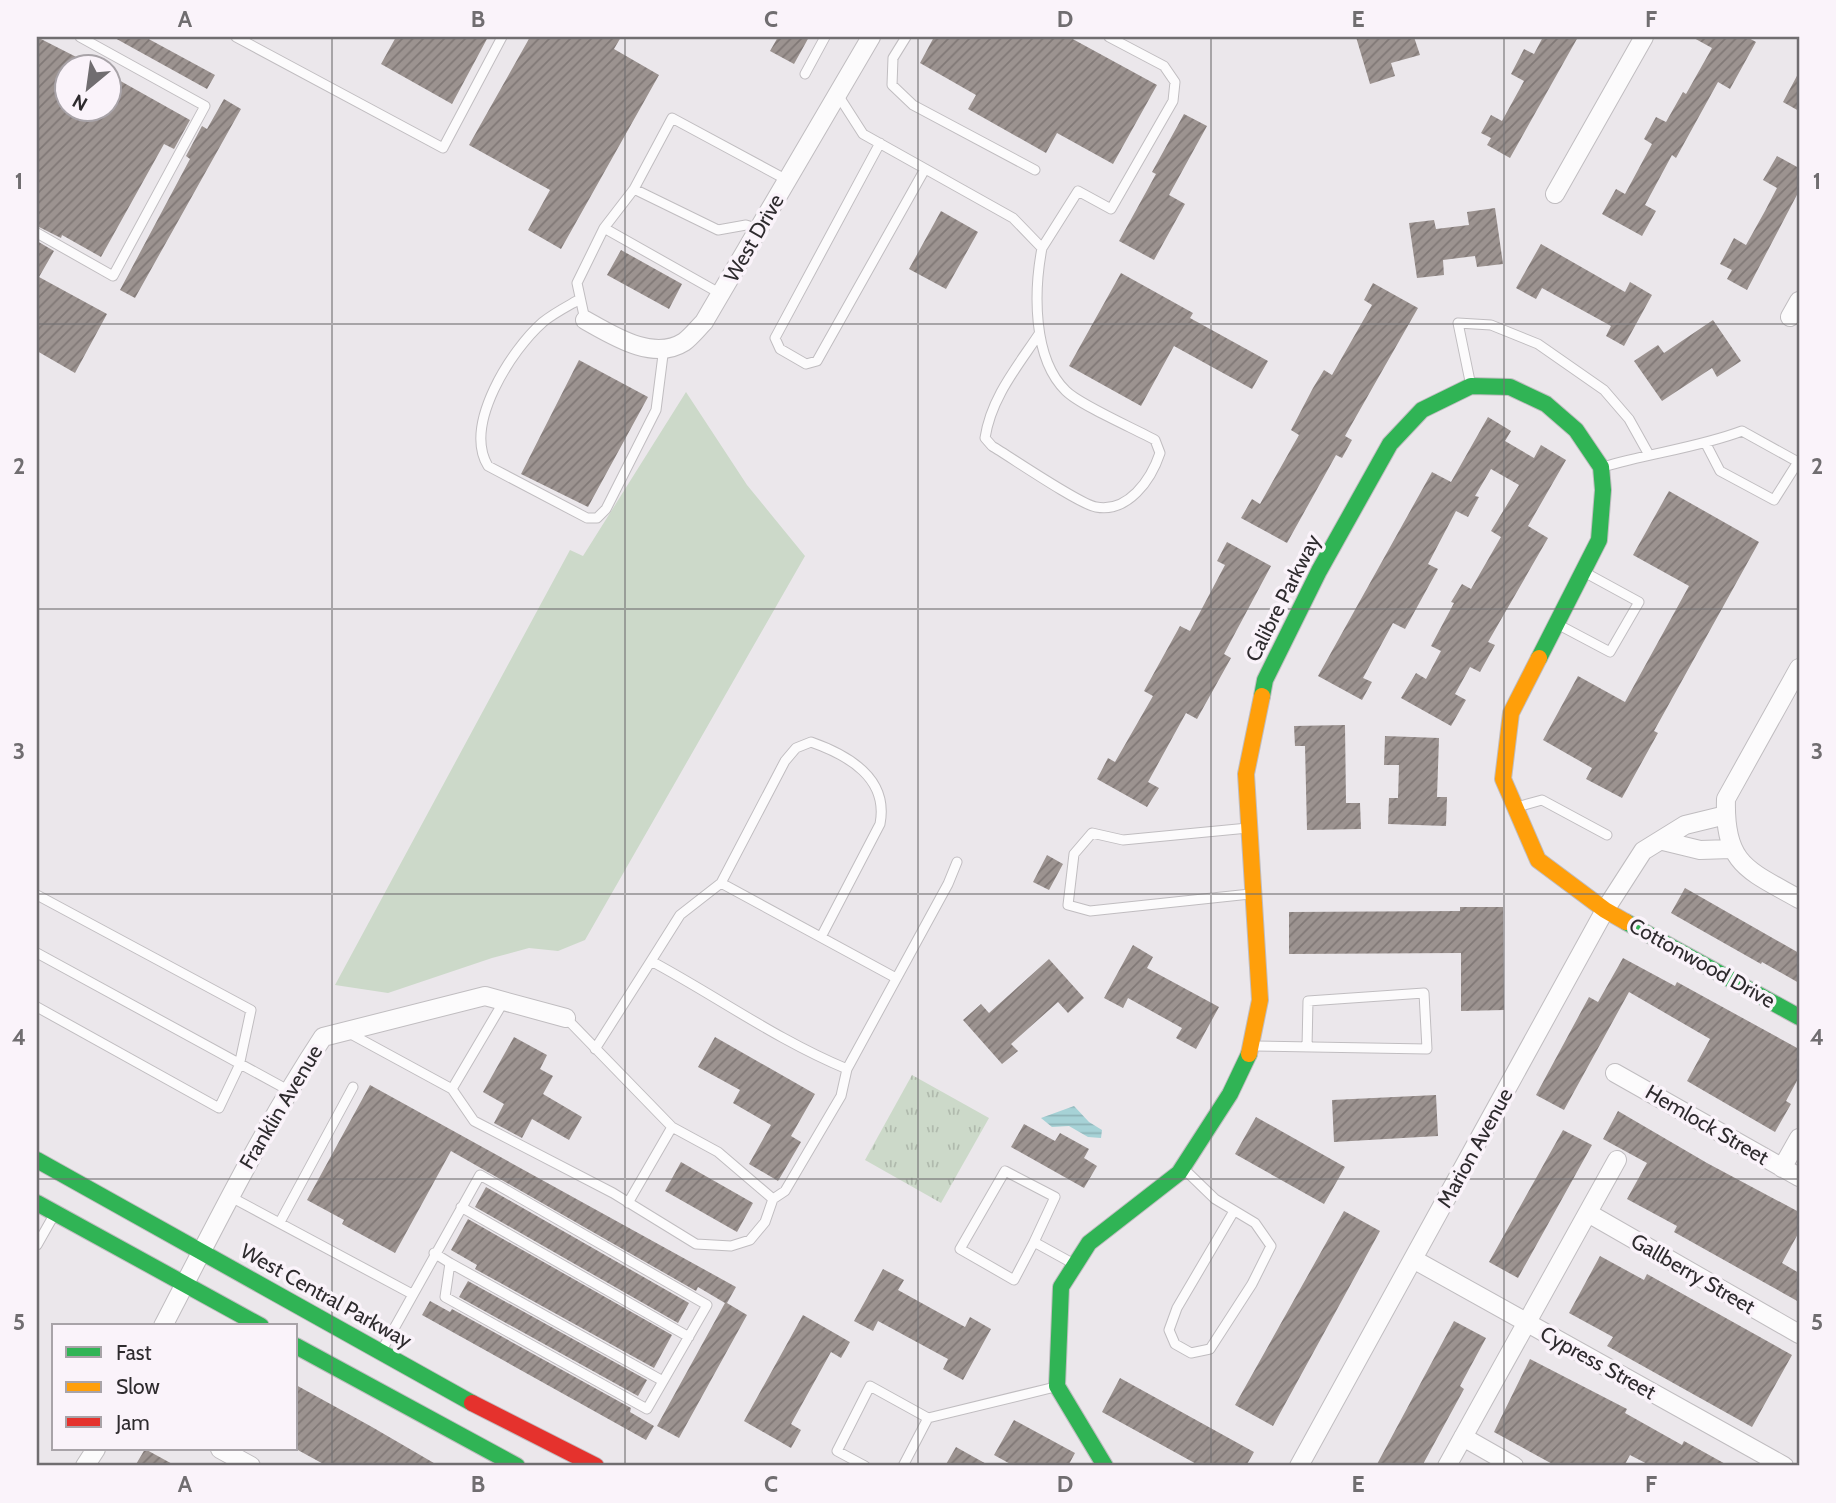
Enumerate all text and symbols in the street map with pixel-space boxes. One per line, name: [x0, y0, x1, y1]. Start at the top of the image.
text: A: [178, 5, 193, 33]
text: B: [471, 5, 485, 33]
text: C: [764, 5, 778, 33]
text: D: [1057, 5, 1073, 33]
text: E: [1351, 5, 1365, 33]
text: F: [1645, 5, 1657, 33]
north arrow: [52, 52, 122, 122]
text: N: [69, 89, 91, 116]
text: 1: [15, 167, 23, 195]
text: 1: [1813, 167, 1821, 195]
street label: West Drive: [718, 189, 789, 286]
text: 2: [13, 452, 25, 480]
text: 2: [1811, 452, 1823, 480]
street label: Calibre Parkway: [1240, 530, 1325, 665]
text: 3: [13, 737, 25, 765]
text: 3: [1811, 737, 1823, 765]
street label: Cottonwood Drive: [1625, 912, 1780, 1013]
text: 4: [12, 1023, 26, 1051]
text: 4: [1810, 1023, 1824, 1051]
street label: Franklin Avenue: [234, 1040, 328, 1173]
street label: Hemlock Street: [1641, 1079, 1773, 1170]
street label: Marion Avenue: [1431, 1083, 1518, 1212]
street label: Gallberry Street: [1627, 1228, 1760, 1319]
street label: West Central Parkway: [236, 1238, 417, 1353]
text: 5: [13, 1308, 25, 1336]
text: 5: [1811, 1308, 1823, 1336]
street label: Cypress Street: [1536, 1321, 1660, 1405]
legend: [52, 1324, 298, 1450]
text: Fast: [116, 1340, 152, 1365]
text: Slow: [116, 1374, 160, 1399]
text: Jam: [115, 1410, 150, 1435]
text: A: [178, 1470, 193, 1498]
text: B: [471, 1470, 485, 1498]
text: C: [764, 1470, 778, 1498]
text: D: [1057, 1470, 1073, 1498]
text: E: [1351, 1470, 1365, 1498]
text: F: [1645, 1470, 1657, 1498]

